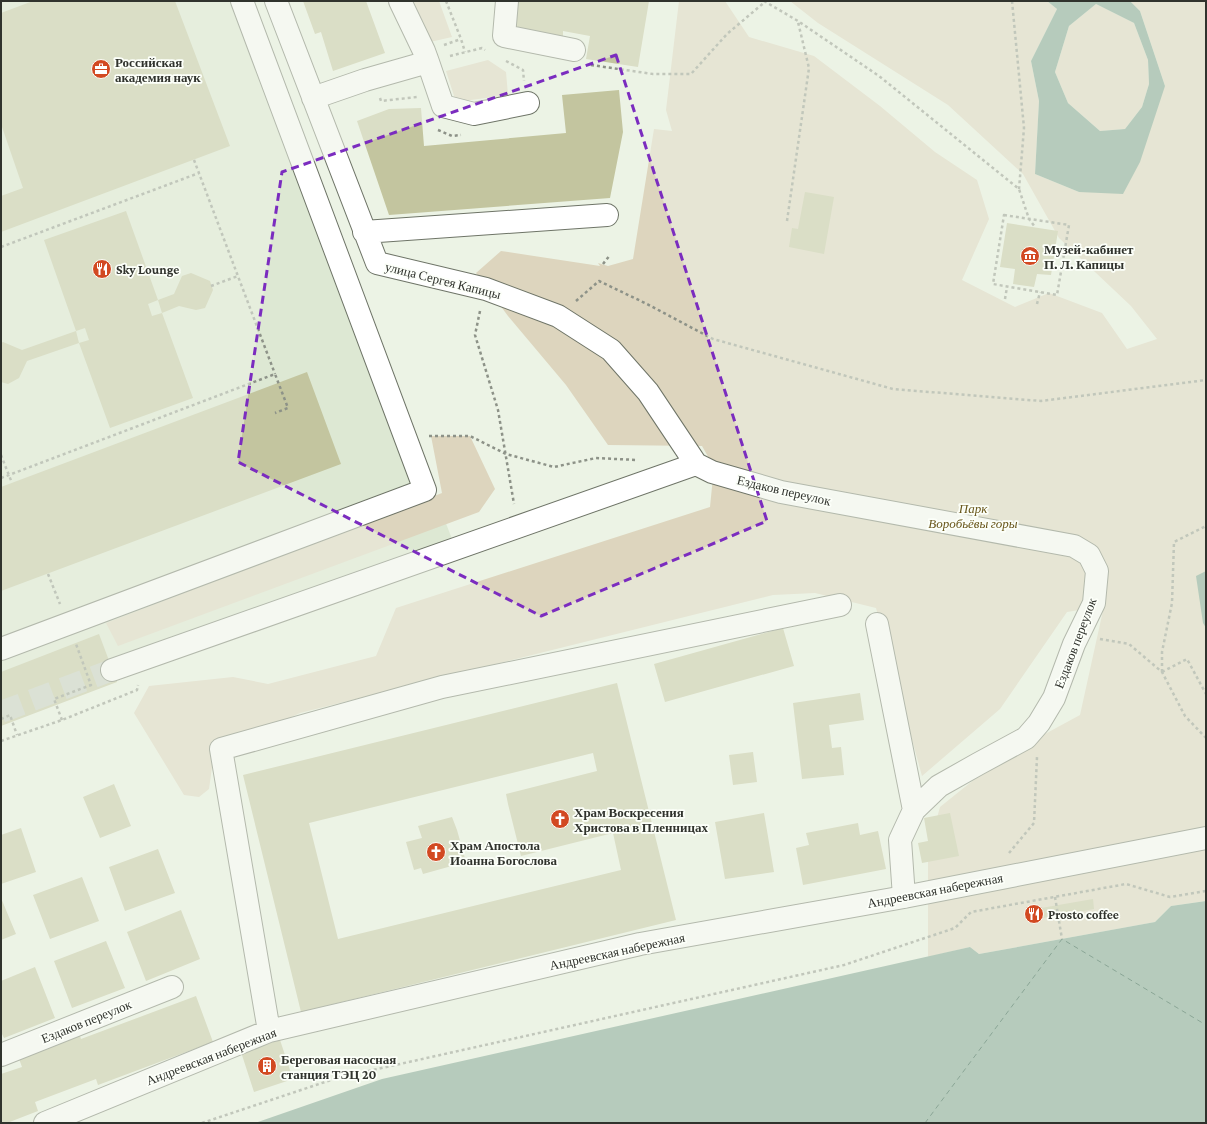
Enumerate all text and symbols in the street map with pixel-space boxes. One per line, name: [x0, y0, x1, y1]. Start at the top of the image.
place label: Российская академия наук: [115, 55, 201, 85]
office icon: Российская академия наук: [90, 58, 112, 80]
place label: Музей-кабинет П. Л. Капицы: [1044, 242, 1134, 272]
museum icon: Музей-кабинет П. Л. Капицы: [1019, 245, 1041, 267]
restaurant icon: Sky Lounge: [91, 258, 113, 280]
street label: улица Сергея Капицы: [383, 259, 503, 302]
place label: Sky Lounge: [116, 262, 179, 277]
street label: Ездаков переулок: [735, 472, 833, 509]
park label: Парк Воробьёвы горы: [928, 501, 1018, 531]
street label: Ездаков переулок: [1051, 595, 1100, 691]
place label: Храм Воскресения Христова в Пленницах: [574, 805, 708, 835]
church icon: Храм Воскресения Христова в Пленницах: [549, 808, 571, 830]
place label: Храм Апостола Иоанна Богослова: [450, 838, 558, 868]
church icon: Храм Апостола Иоанна Богослова: [425, 841, 447, 863]
street label: Андреевская набережная: [866, 870, 1004, 911]
restaurant icon: Prosto coffee: [1023, 903, 1045, 925]
place label: Prosto coffee: [1048, 907, 1119, 922]
street label: Андреевская набережная: [548, 930, 686, 973]
street label: Ездаков переулок: [39, 996, 134, 1046]
street label: Андреевская набережная: [144, 1025, 278, 1088]
place label: Береговая насосная станция ТЭЦ 20: [281, 1052, 396, 1082]
building icon: Береговая насосная станция ТЭЦ 20: [256, 1055, 278, 1077]

